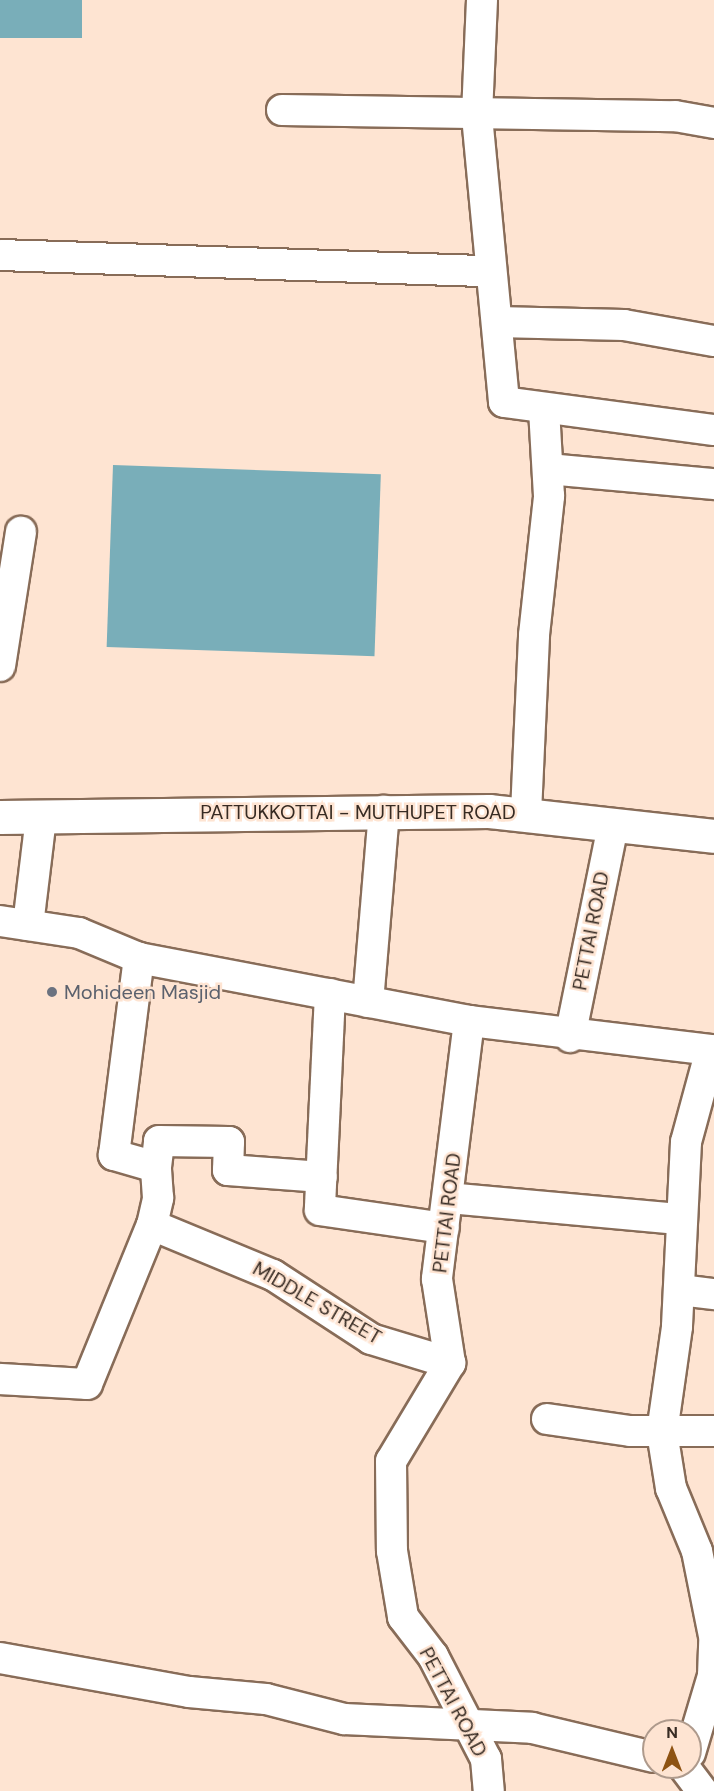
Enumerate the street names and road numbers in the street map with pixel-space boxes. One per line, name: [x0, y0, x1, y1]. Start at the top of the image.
street label: PATTUKKOTTAI - MUTHUPET ROAD: [200, 800, 516, 824]
street label: PETTAI ROAD: [568, 870, 614, 992]
street label: PETTAI ROAD: [428, 1152, 466, 1274]
street label: MIDDLE STREET: [248, 1257, 386, 1349]
street label: PETTAI ROAD: [414, 1643, 492, 1761]

